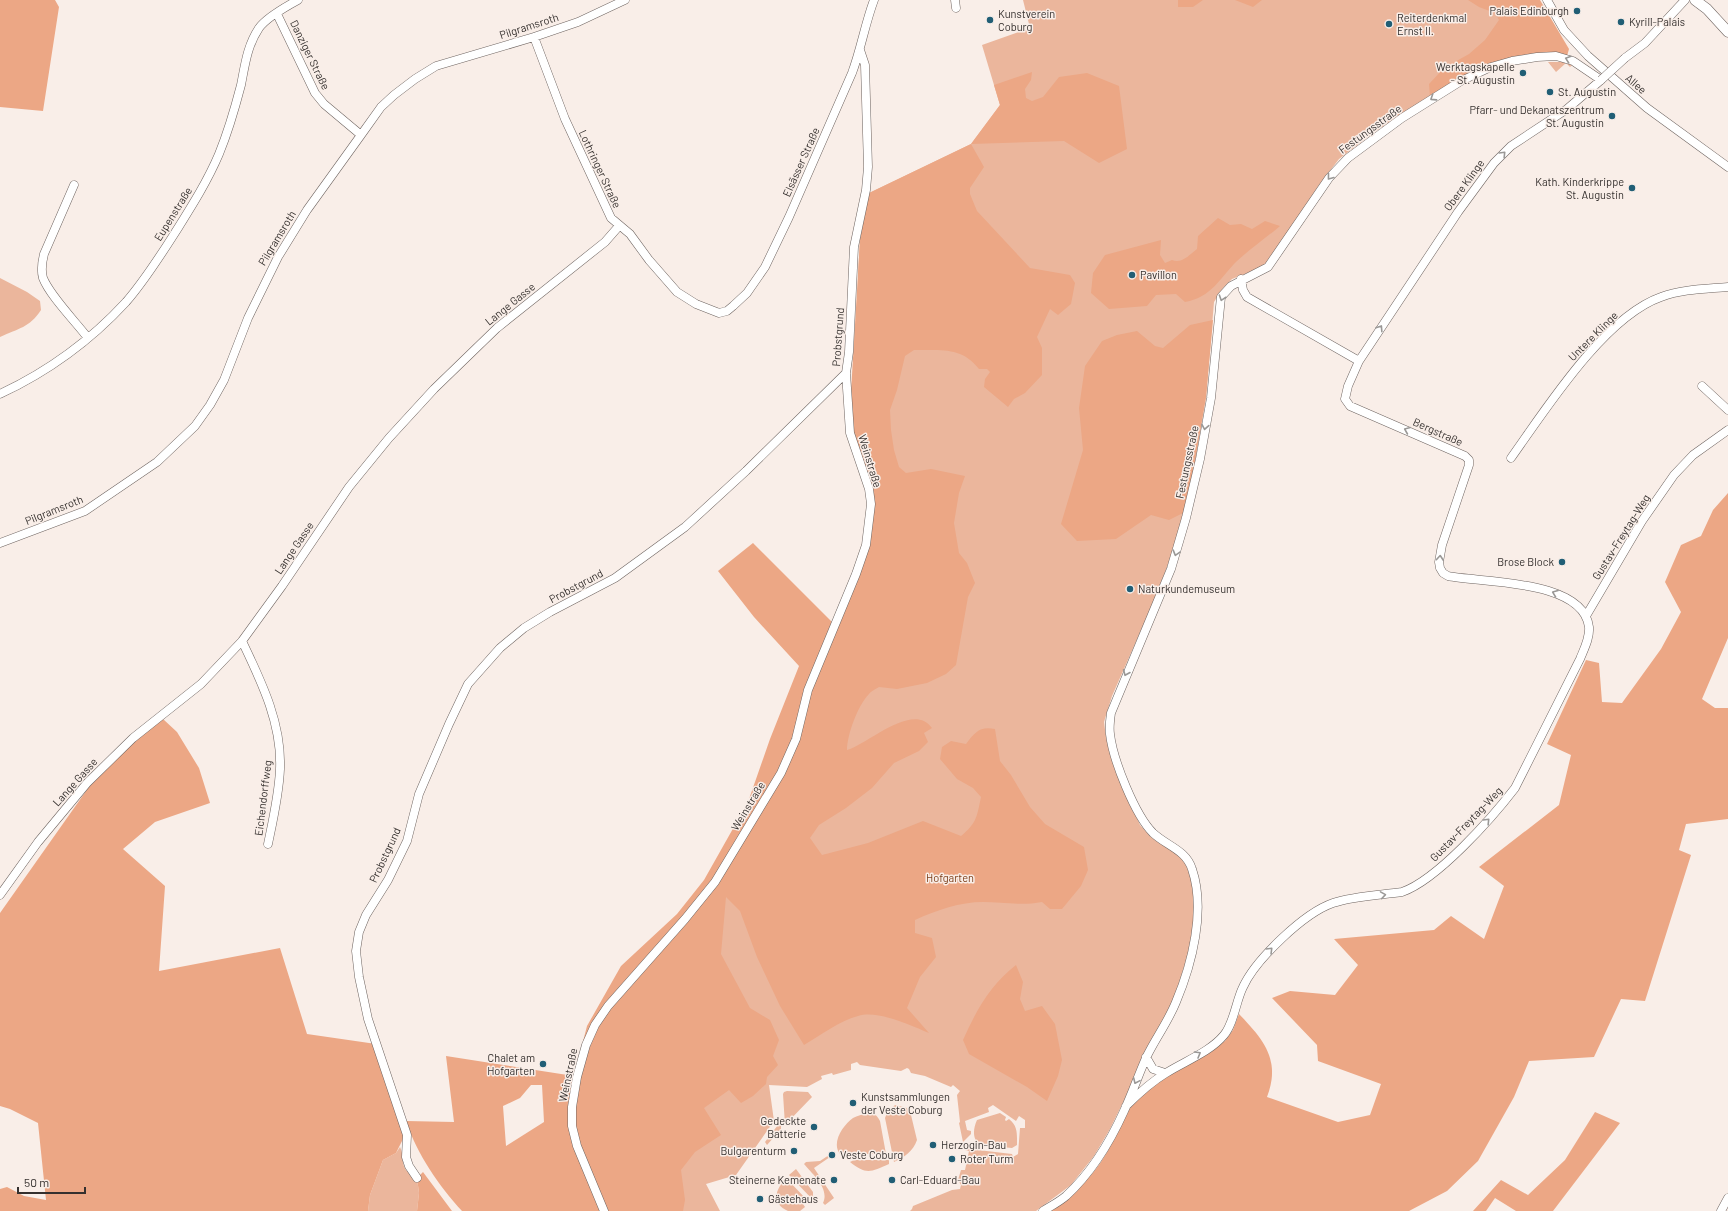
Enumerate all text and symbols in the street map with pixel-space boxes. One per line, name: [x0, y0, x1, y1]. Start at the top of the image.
place label: Palais Edinburgh: [1489, 4, 1569, 17]
marker: Palais Edinburgh: [1572, 6, 1582, 16]
place label: Kunstverein Coburg: [998, 7, 1055, 33]
street label: Pilgramsroth: [498, 10, 560, 41]
place label: Reiterdenkmal Ernst II.: [1397, 11, 1467, 37]
marker: Kunstverein Coburg: [985, 15, 995, 25]
place label: Kyrill-Palais: [1629, 15, 1685, 28]
marker: Kyrill-Palais: [1616, 17, 1626, 27]
street label: Danziger Straße: [288, 18, 333, 92]
marker: Reiterdenkmal Ernst II.: [1384, 19, 1394, 29]
one-way arrow: [1564, 56, 1571, 64]
place label: Werktagskapelle - St. Augustin: [1436, 60, 1515, 86]
marker: Werktagskapelle - St. Augustin: [1518, 68, 1528, 78]
street label: Allee: [1623, 71, 1650, 96]
place label: St. Augustin: [1558, 85, 1616, 98]
marker: St. Augustin: [1545, 87, 1555, 97]
one-way arrow: [1430, 94, 1437, 101]
street label: Festungsstraße: [1336, 101, 1404, 156]
place label: Pfarr- und Dekanatszentrum St. Augustin: [1470, 103, 1604, 129]
marker: Pfarr- und Dekanatszentrum St. Augustin: [1607, 111, 1617, 121]
street label: Elsässer Straße: [779, 125, 822, 199]
street label: Lothringer Straße: [577, 128, 624, 210]
one-way arrow: [1498, 151, 1506, 159]
street label: Obere Klinge: [1441, 156, 1487, 213]
one-way arrow: [1328, 172, 1335, 179]
place label: Kath. Kinderkrippe St. Augustin: [1535, 175, 1624, 201]
marker: Kath. Kinderkrippe St. Augustin: [1627, 183, 1637, 193]
street label: Eupenstraße: [151, 184, 194, 243]
street label: Pilgramsroth: [255, 208, 298, 267]
place label: Pavillon: [1140, 268, 1177, 281]
marker: Pavillon: [1127, 270, 1137, 280]
street label: Lange Gasse: [482, 280, 537, 328]
one-way arrow: [1218, 295, 1227, 302]
street label: Probstgrund: [829, 307, 846, 367]
street label: Untere Klinge: [1565, 308, 1620, 363]
one-way arrow: [1375, 326, 1382, 333]
street label: Bergstraße: [1411, 415, 1465, 448]
street label: Festungsstraße: [1172, 424, 1201, 500]
one-way arrow: [1202, 424, 1210, 430]
one-way arrow: [1404, 427, 1412, 435]
street label: Weinstraße: [856, 433, 885, 489]
street label: Gustav-Freytag-Weg: [1589, 491, 1652, 582]
street label: Pilgramsroth: [23, 492, 85, 527]
street label: Lange Gasse: [271, 519, 316, 576]
one-way arrow: [1172, 550, 1181, 557]
one-way arrow: [1436, 555, 1445, 561]
place label: Brose Block: [1497, 555, 1554, 568]
marker: Brose Block: [1557, 557, 1567, 567]
street label: Probstgrund: [547, 566, 605, 605]
place label: Naturkundemuseum: [1138, 582, 1235, 595]
marker: Naturkundemuseum: [1125, 584, 1135, 594]
one-way arrow: [1551, 590, 1558, 598]
one-way arrow: [1123, 669, 1131, 677]
street label: Lange Gasse: [50, 755, 100, 808]
street label: Eichendorffweg: [251, 759, 274, 837]
street label: Weinstraße: [728, 779, 767, 832]
street label: Gustav-Freytag-Weg: [1427, 784, 1505, 864]
one-way arrow: [1482, 818, 1489, 826]
street label: Probstgrund: [366, 825, 403, 884]
park label: Hofgarten: [926, 871, 974, 884]
one-way arrow: [1380, 891, 1386, 900]
one-way arrow: [1265, 947, 1273, 955]
street label: Weinstraße: [555, 1047, 580, 1103]
place label: Chalet am Hofgarten: [487, 1051, 535, 1077]
one-way arrow: [1194, 1051, 1202, 1058]
marker: Chalet am Hofgarten: [538, 1059, 548, 1069]
one-way arrow: [1133, 1077, 1141, 1085]
place label: Kunstsammlungen der Veste Coburg: [861, 1090, 950, 1116]
marker: Kunstsammlungen der Veste Coburg: [848, 1098, 858, 1108]
place label: Gedeckte Batterie: [761, 1114, 806, 1140]
marker: Gedeckte Batterie: [809, 1122, 819, 1132]
place label: Herzogin-Bau: [941, 1138, 1006, 1151]
marker: Herzogin-Bau: [928, 1140, 938, 1150]
place label: Bulgarenturm: [721, 1144, 786, 1157]
marker: Bulgarenturm: [789, 1146, 799, 1156]
place label: Veste Coburg: [840, 1148, 903, 1161]
marker: Veste Coburg: [827, 1150, 837, 1160]
place label: Roter Turm: [960, 1152, 1013, 1165]
marker: Roter Turm: [947, 1154, 957, 1164]
scale bar: [18, 1169, 85, 1195]
place label: Steinerne Kemenate: [729, 1173, 826, 1186]
place label: Carl-Eduard-Bau: [900, 1173, 980, 1186]
text: 50 m: [24, 1175, 49, 1189]
marker: Steinerne Kemenate: [829, 1175, 839, 1185]
marker: Carl-Eduard-Bau: [887, 1175, 897, 1185]
place label: Gästehaus: [768, 1192, 818, 1205]
marker: Gästehaus: [755, 1194, 765, 1204]

